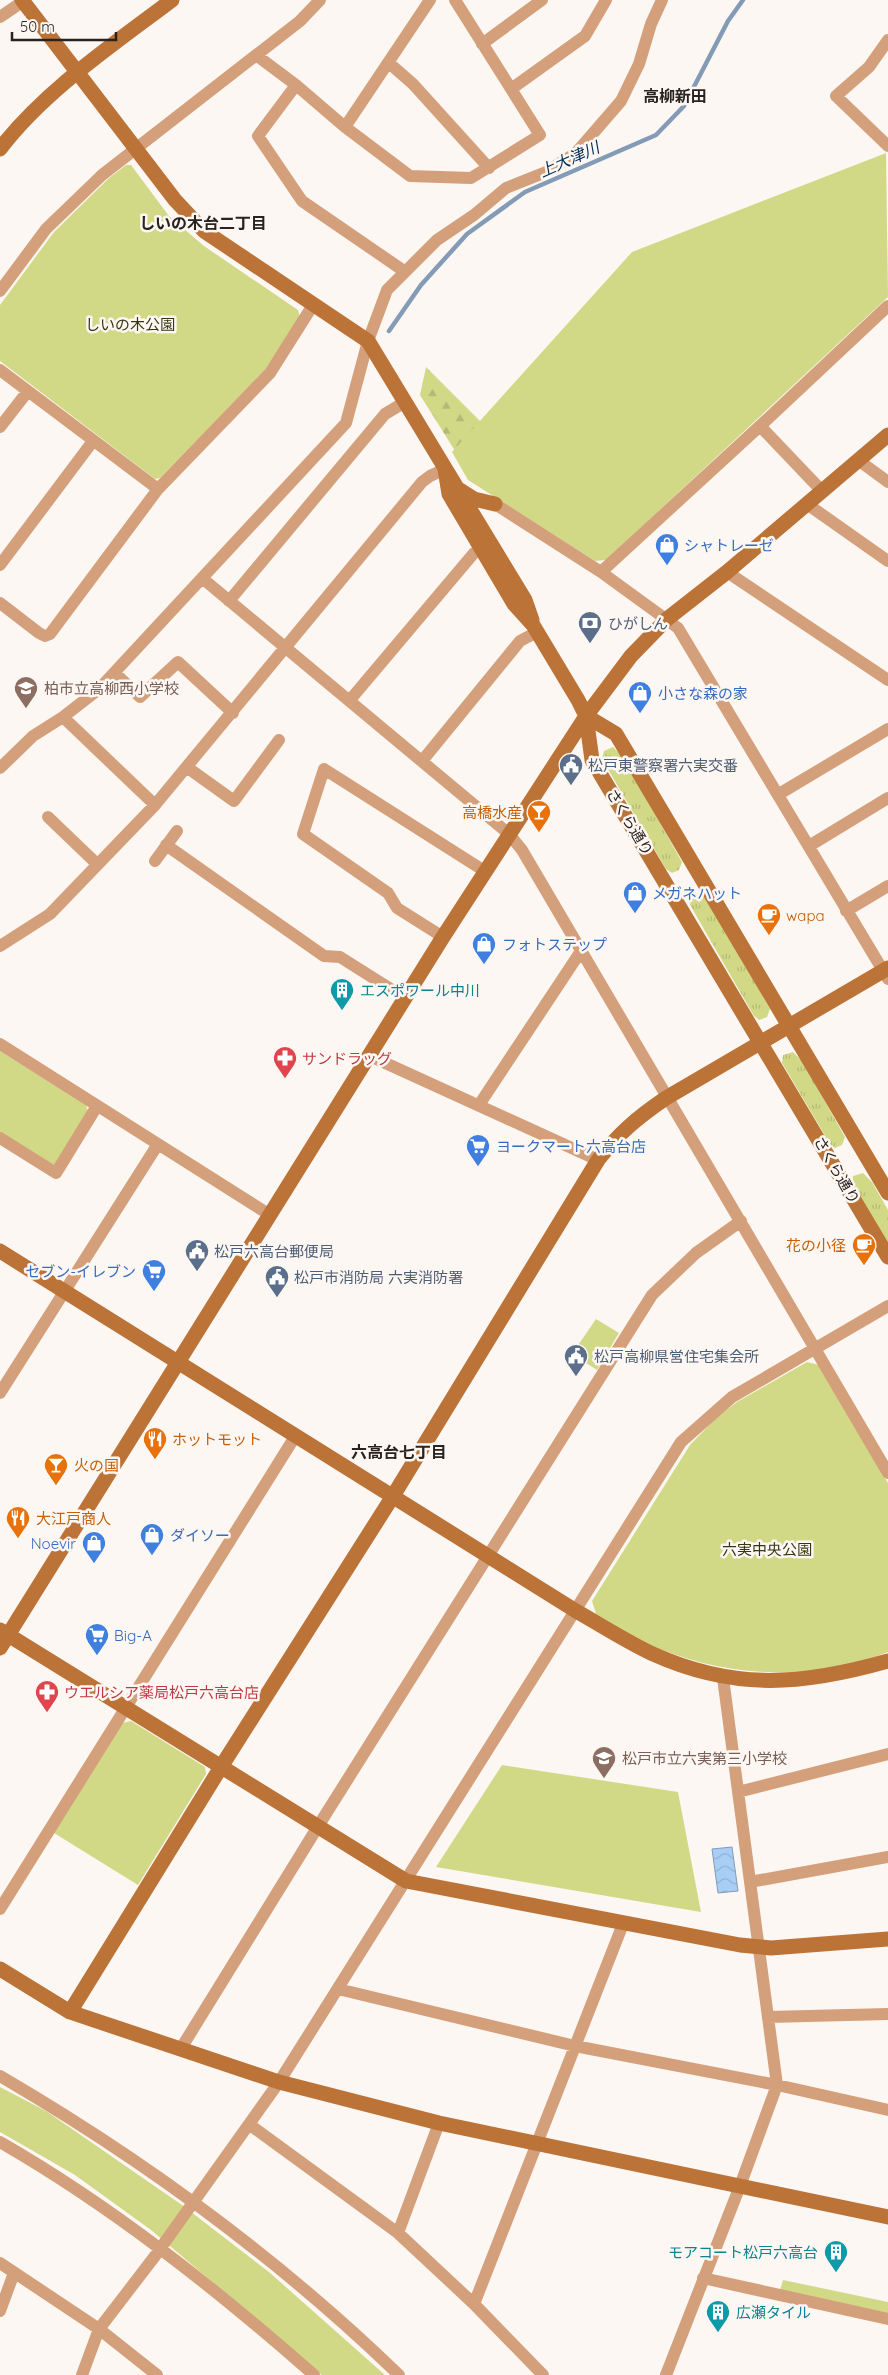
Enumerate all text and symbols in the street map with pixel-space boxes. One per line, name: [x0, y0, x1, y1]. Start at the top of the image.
scale bar: [12, 10, 116, 42]
text: 50 m: [20, 17, 55, 36]
district label: 高柳新田: [643, 86, 707, 106]
water label: 上大津川: [536, 136, 604, 181]
district label: しいの木台二丁目: [139, 213, 267, 233]
park label: しいの木公園: [85, 315, 175, 334]
shop icon: シャトレーゼ: [654, 532, 680, 566]
place label: シャトレーゼ: [684, 536, 774, 555]
bank icon: ひがしん: [577, 610, 603, 644]
place label: ひがしん: [608, 614, 668, 633]
school or university icon: 柏市立高柳西小学校: [13, 675, 39, 709]
place label: 柏市立高柳西小学校: [44, 679, 179, 698]
shop icon: 小さな森の家: [627, 680, 653, 714]
place label: 小さな森の家: [658, 684, 748, 703]
public building icon: 松戸東警察署六実交番: [558, 752, 584, 786]
place label: 松戸東警察署六実交番: [588, 756, 738, 775]
street label: さくら通り: [603, 785, 657, 859]
bar icon: 高橋水産: [526, 799, 552, 833]
place label: 高橋水産: [462, 803, 522, 822]
shop icon: メガネハット: [622, 880, 648, 914]
place label: メガネハット: [652, 884, 742, 903]
cafe icon: wapa: [756, 902, 782, 936]
place label: wapa: [786, 906, 825, 925]
shop icon: フォトステップ: [471, 931, 497, 965]
place label: フォトステップ: [502, 935, 607, 954]
building icon: エスポワール中川: [329, 977, 355, 1011]
place label: エスポワール中川: [360, 981, 480, 1000]
pharmacy icon: サンドラッグ: [272, 1045, 298, 1079]
place label: サンドラッグ: [302, 1049, 392, 1068]
supermarket icon: ヨークマート六高台店: [465, 1133, 491, 1167]
street label: さくら通り: [810, 1133, 864, 1207]
place label: ヨークマート六高台店: [496, 1137, 646, 1156]
cafe icon: 花の小径: [851, 1232, 877, 1266]
place label: 花の小径: [786, 1236, 846, 1255]
public building icon: 松戸六高台郵便局: [184, 1238, 210, 1272]
place label: 松戸六高台郵便局: [214, 1242, 334, 1261]
supermarket icon: セブン-イレブン: [141, 1258, 167, 1292]
place label: セブン-イレブン: [25, 1262, 136, 1281]
public building icon: 松戸市消防局 六実消防署: [264, 1264, 290, 1298]
place label: 松戸市消防局 六実消防署: [294, 1268, 463, 1287]
public building icon: 松戸高柳県営住宅集会所: [563, 1343, 589, 1377]
place label: 松戸高柳県営住宅集会所: [594, 1347, 759, 1366]
restaurant icon: ホットモット: [142, 1426, 168, 1460]
place label: ホットモット: [172, 1430, 262, 1449]
district label: 六高台七丁目: [351, 1442, 447, 1462]
bar icon: 火の国: [43, 1452, 69, 1486]
place label: 火の国: [74, 1456, 119, 1475]
restaurant icon: 大江戸商人: [5, 1505, 31, 1539]
place label: 大江戸商人: [36, 1509, 111, 1528]
shop icon: ダイソー: [139, 1522, 165, 1556]
place label: ダイソー: [170, 1526, 230, 1545]
shop icon: Noevir: [81, 1530, 107, 1564]
place label: Noevir: [31, 1534, 76, 1553]
park label: 六実中央公園: [722, 1540, 812, 1559]
supermarket icon: Big-A: [84, 1622, 110, 1656]
place label: Big-A: [114, 1626, 152, 1645]
pharmacy icon: ウエルシア薬局松戸六高台店: [34, 1679, 60, 1713]
place label: ウエルシア薬局松戸六高台店: [64, 1683, 259, 1702]
school or university icon: 松戸市立六実第三小学校: [591, 1745, 617, 1779]
place label: 松戸市立六実第三小学校: [622, 1749, 787, 1768]
building icon: モアコート松戸六高台: [823, 2239, 849, 2273]
place label: モアコート松戸六高台: [668, 2243, 818, 2262]
building icon: 広瀬タイル: [705, 2299, 731, 2333]
place label: 広瀬タイル: [736, 2303, 811, 2322]

